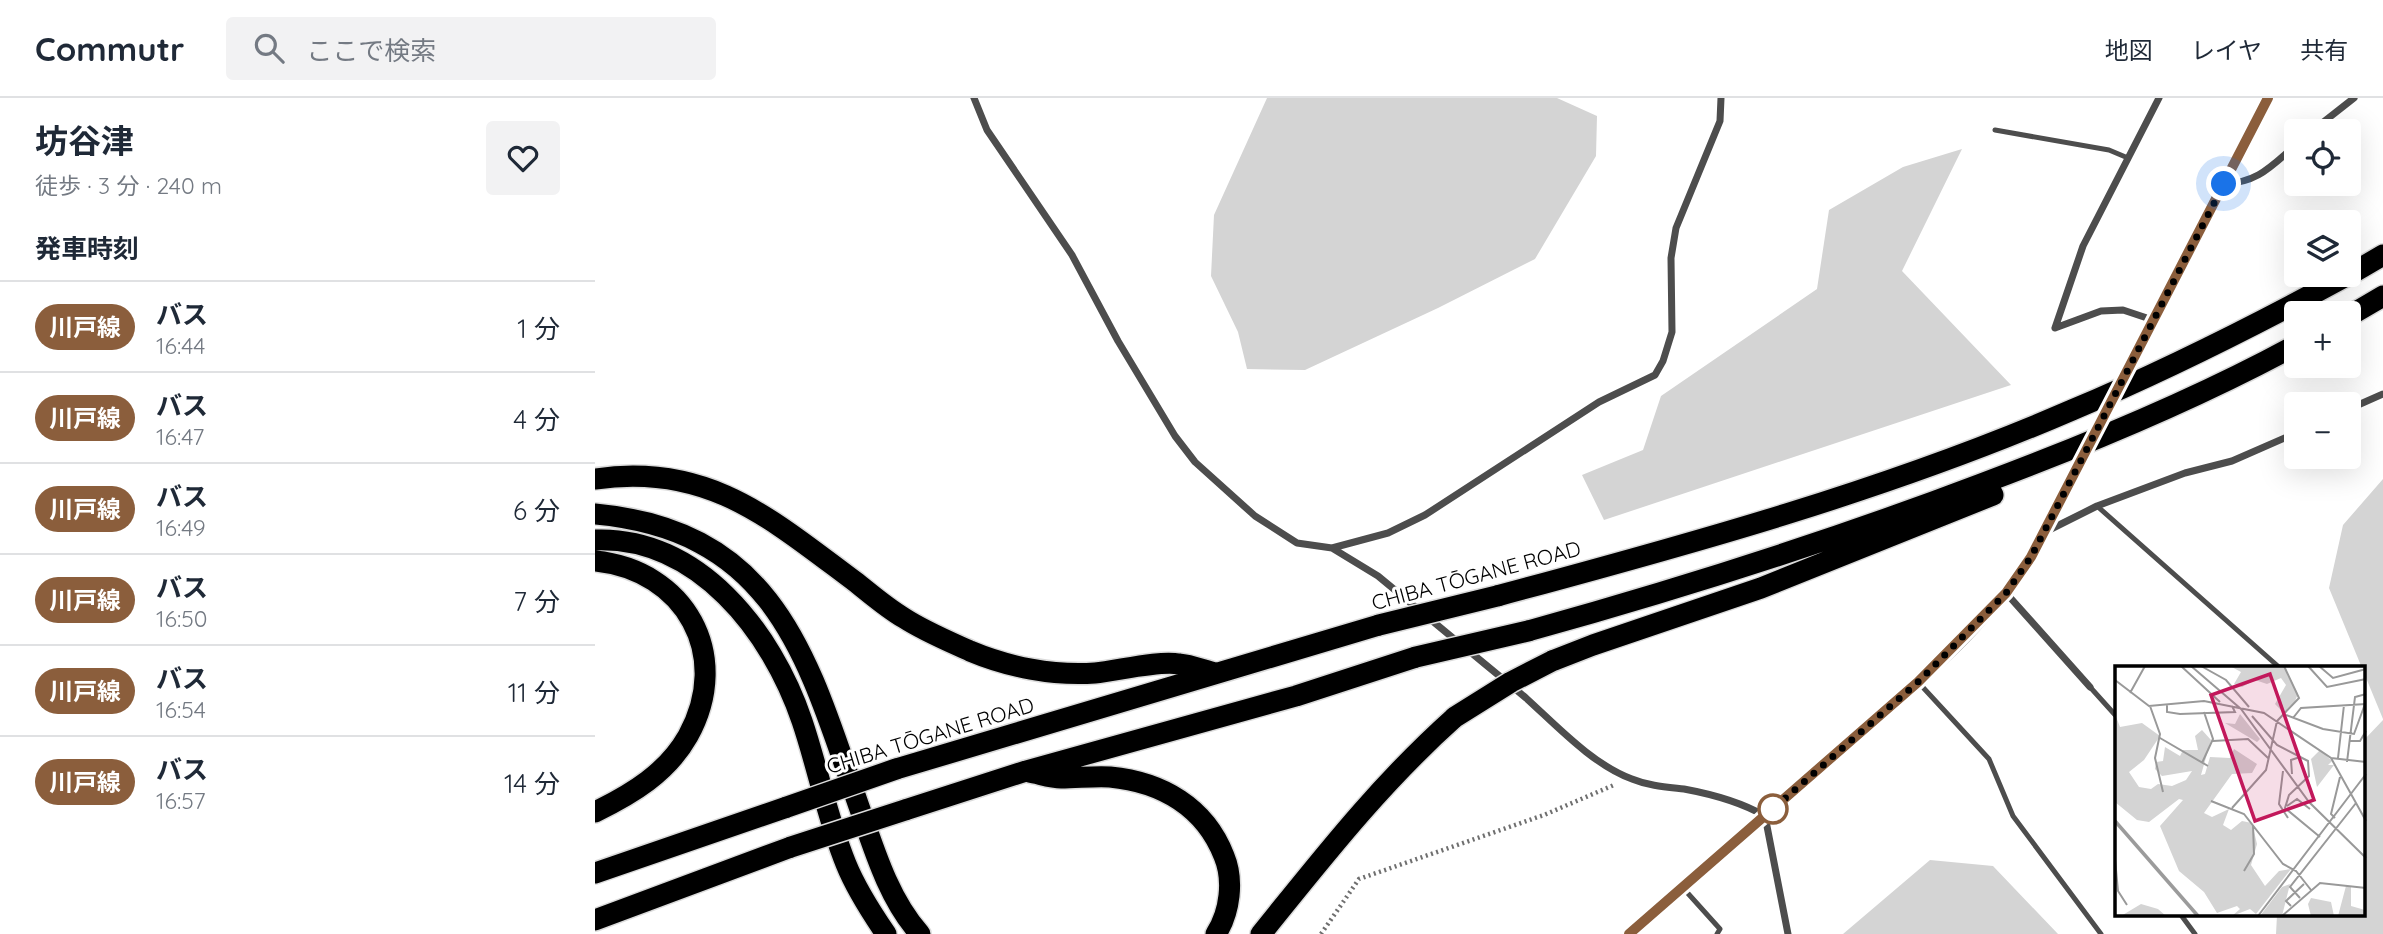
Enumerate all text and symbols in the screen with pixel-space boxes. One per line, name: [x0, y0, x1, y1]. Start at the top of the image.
search box: [226, 17, 716, 80]
text: Commutr: [35, 28, 184, 69]
icon: search: [250, 29, 288, 67]
text: ここで検索: [306, 34, 436, 67]
text: 地図: [2105, 35, 2153, 65]
text: レイヤ: [2191, 35, 2262, 65]
text: 共有: [2300, 35, 2348, 65]
map controls: [2284, 119, 2361, 469]
button: locate: [2284, 119, 2361, 196]
text: 坊谷津: [35, 120, 134, 161]
button: heart: [486, 121, 560, 195]
your location: [2206, 166, 2241, 201]
text: 徒歩 · 3 分 · 240 m: [35, 171, 222, 200]
button: layers: [2284, 210, 2361, 287]
text: 発車時刻: [35, 232, 139, 265]
text: バス: [156, 298, 208, 331]
button: +: [2284, 301, 2361, 378]
text: 川戸線: [49, 312, 121, 342]
text: 1 分: [517, 312, 560, 345]
text: 16:44: [156, 331, 205, 360]
text: バス: [156, 389, 208, 422]
button: −: [2284, 392, 2361, 469]
text: 川戸線: [49, 403, 121, 433]
text: 4 分: [513, 403, 560, 436]
text: 16:47: [156, 422, 204, 451]
text: バス: [156, 480, 208, 513]
text: 川戸線: [49, 494, 121, 524]
text: 6 分: [513, 494, 560, 527]
text: 16:49: [156, 513, 206, 542]
street label: CHIBA TŌGANE ROAD: [1369, 535, 1583, 615]
text: バス: [156, 571, 208, 604]
text: 川戸線: [49, 585, 121, 615]
text: 7 分: [514, 585, 560, 618]
text: 16:50: [156, 604, 207, 633]
text: バス: [156, 662, 208, 695]
inset map: [2115, 666, 2365, 916]
text: 川戸線: [49, 676, 121, 706]
text: 11 分: [508, 676, 560, 709]
street label: CHIBA TŌGANE ROAD: [823, 691, 1037, 779]
text: 16:54: [156, 695, 206, 724]
text: バス: [156, 753, 208, 786]
text: 川戸線: [49, 767, 121, 797]
text: 14 分: [504, 767, 560, 800]
text: 16:57: [156, 786, 206, 815]
unlabelled marker: [1758, 794, 1788, 824]

